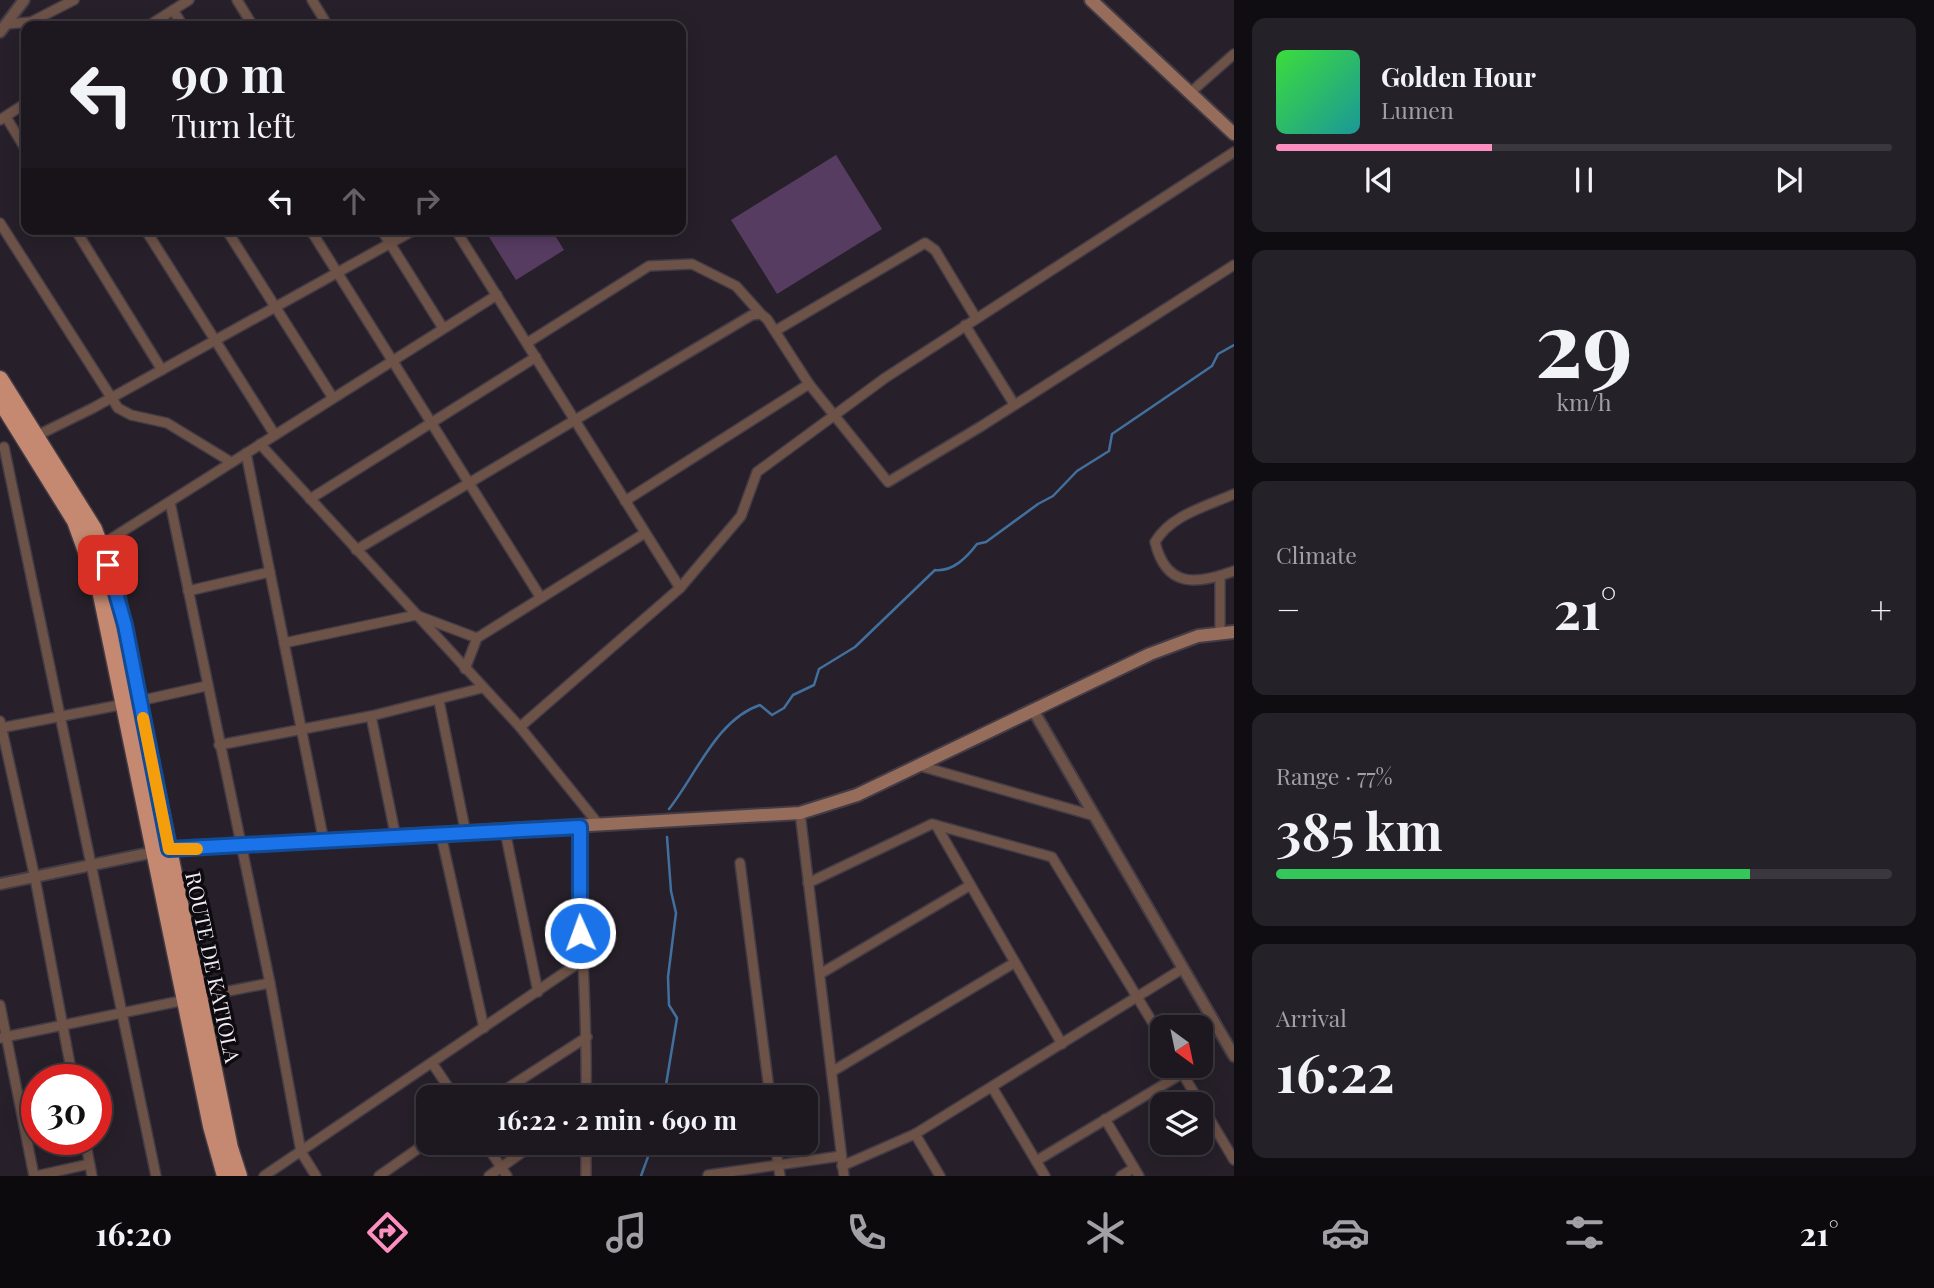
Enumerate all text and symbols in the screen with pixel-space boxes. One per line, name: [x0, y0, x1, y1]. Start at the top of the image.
text: 90 m: [171, 40, 285, 105]
icon: left: [56, 49, 147, 140]
text: Golden Hour: [1381, 59, 1536, 94]
text: Lumen: [1381, 94, 1454, 125]
text: Turn left: [171, 103, 295, 146]
icon: previous: [1360, 161, 1398, 199]
icon: pause: [1565, 161, 1603, 199]
icon: next: [1770, 161, 1808, 199]
icon: left: [262, 182, 300, 220]
icon: ahead: [335, 182, 373, 220]
icon: right: [408, 182, 446, 220]
text: 29: [1535, 280, 1633, 401]
text: km/h: [1556, 386, 1612, 417]
pin: [78, 535, 138, 595]
text: Climate: [1276, 539, 1357, 570]
icon: arrive: [89, 546, 127, 584]
text: 21°: [1554, 574, 1617, 643]
text: −: [1276, 583, 1301, 634]
text: +: [1870, 583, 1892, 634]
text: Range · 77%: [1276, 760, 1393, 791]
text: 385 km: [1276, 795, 1443, 864]
street label: ROUTE DE KATIOLA: [180, 869, 248, 1066]
position arrow: [543, 896, 617, 970]
text: Arrival: [1276, 1002, 1347, 1033]
north arrow: [1150, 1015, 1213, 1078]
map controls: [1150, 1015, 1213, 1155]
text: 16:22: [1276, 1037, 1395, 1106]
speed limit sign: 30: [21, 1064, 112, 1155]
button: layers: [1150, 1092, 1213, 1155]
text: 16:22 · 2 min · 690 m: [497, 1102, 737, 1137]
icon: directions: [363, 1208, 412, 1257]
icon: music: [602, 1208, 651, 1257]
icon: phone: [842, 1208, 891, 1257]
icon: climate: [1081, 1208, 1130, 1257]
icon: car: [1321, 1208, 1370, 1257]
icon: filters: [1560, 1208, 1609, 1257]
text: 16:20: [95, 1211, 172, 1254]
text: 21°: [1800, 1211, 1839, 1254]

